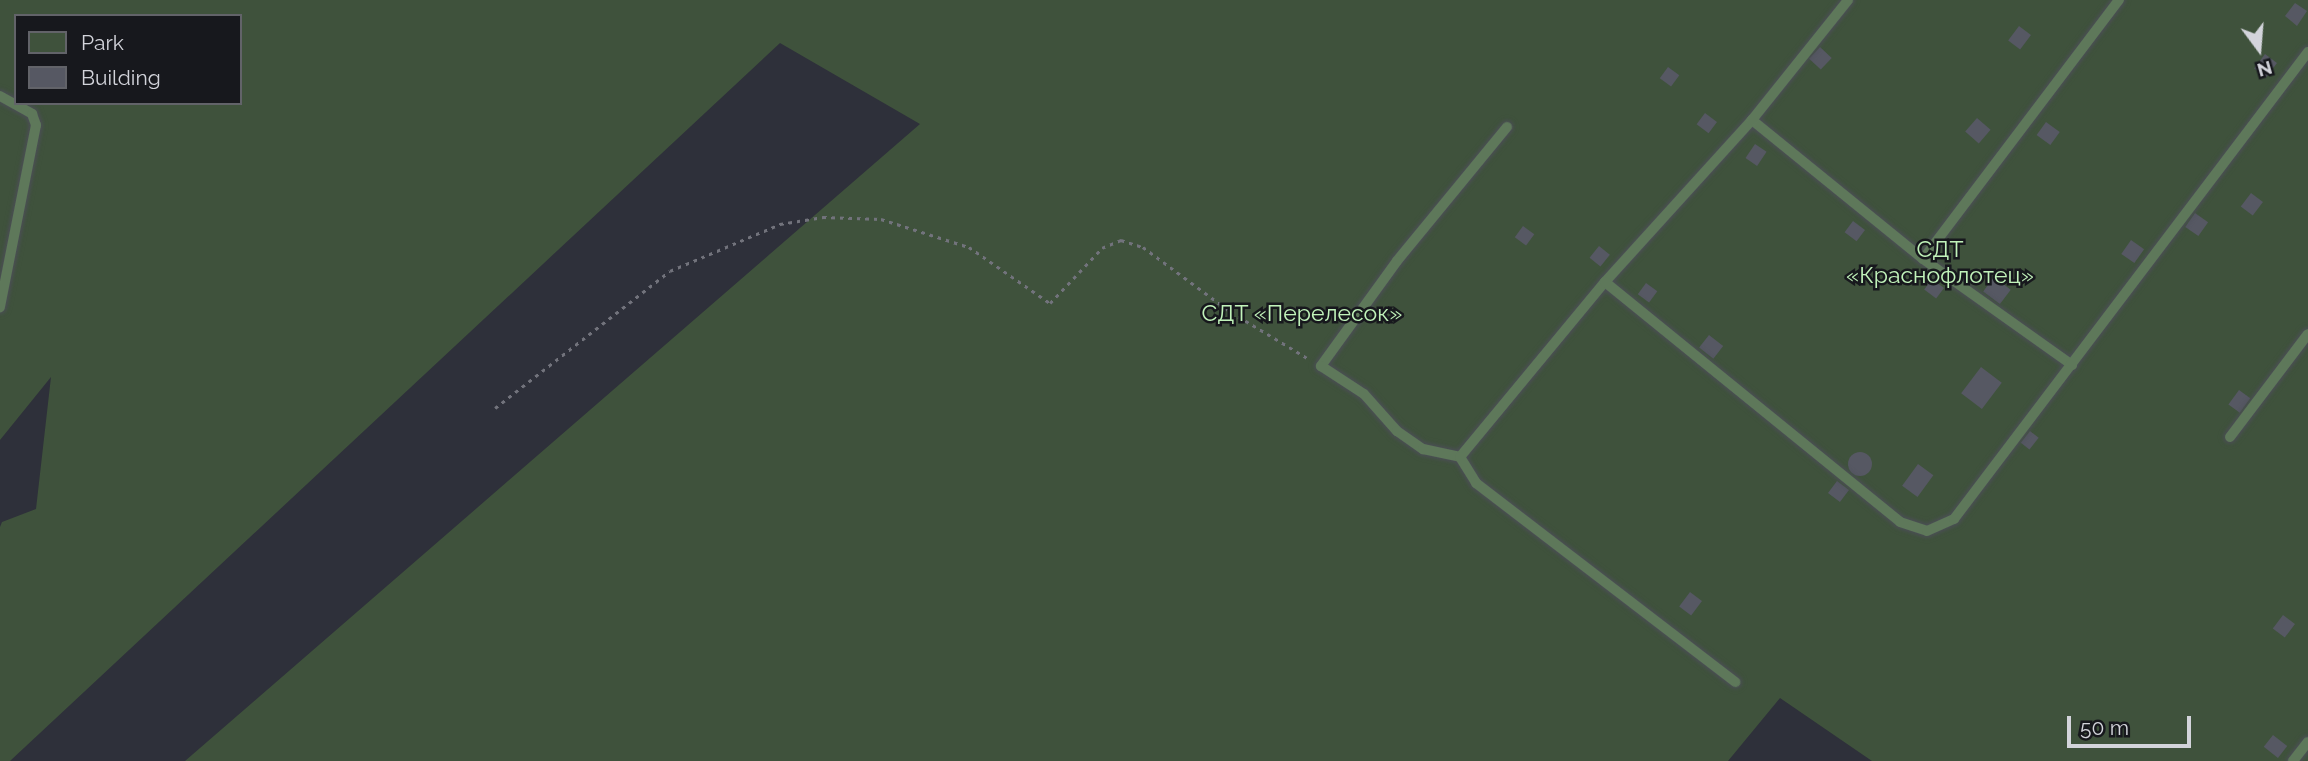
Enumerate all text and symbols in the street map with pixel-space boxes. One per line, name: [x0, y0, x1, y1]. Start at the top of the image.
legend: [14, 14, 242, 105]
north arrow: [2224, 14, 2294, 84]
text: Park: [81, 30, 124, 55]
text: N: [2255, 57, 2275, 82]
text: Building: [81, 65, 161, 90]
park label: СДТ «Краснофлотец»: [1846, 235, 2034, 289]
park label: СДТ «Перелесок»: [1201, 299, 1403, 327]
scale bar: [2070, 702, 2194, 746]
text: 50 m: [2080, 715, 2129, 740]

